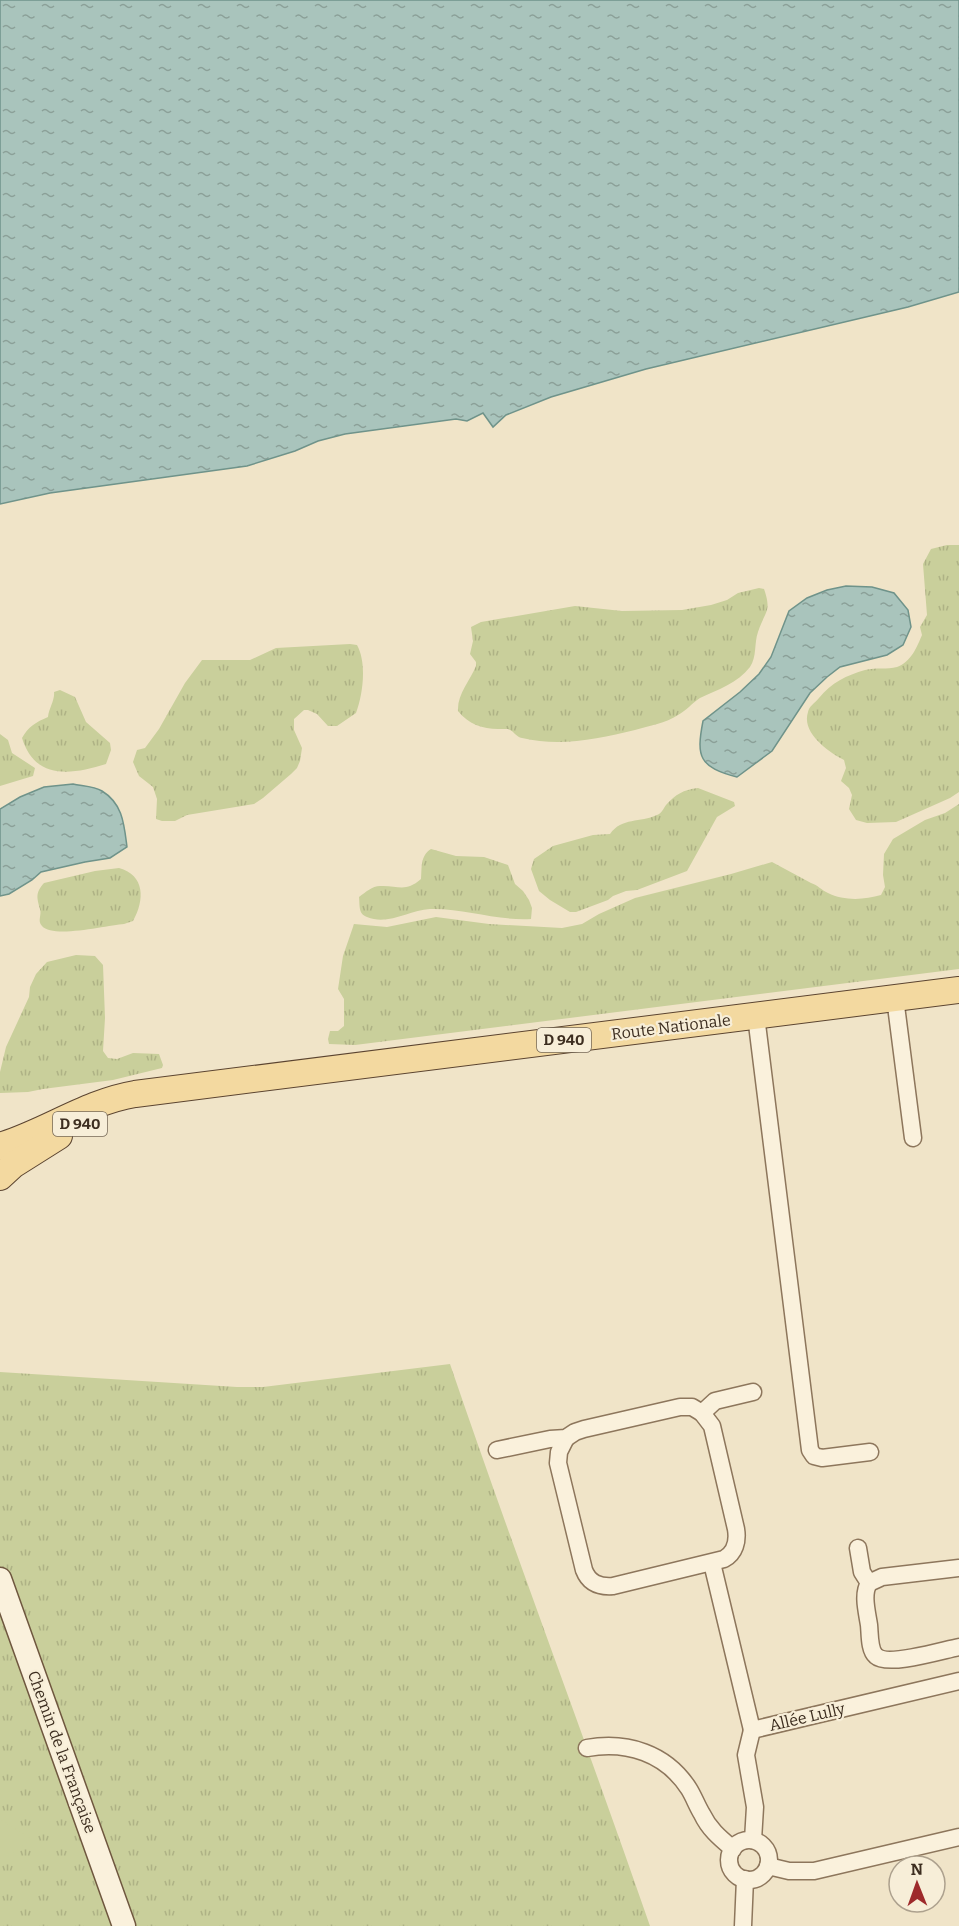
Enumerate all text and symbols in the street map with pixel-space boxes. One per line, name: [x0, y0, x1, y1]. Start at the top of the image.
street label: Route Nationale: [610, 1010, 732, 1044]
road number: D 940: [537, 1028, 591, 1052]
road number: D 940: [53, 1112, 107, 1136]
street label: Chemin de la Française: [24, 1668, 100, 1836]
street label: Allée Lully: [767, 1699, 847, 1735]
north arrow: [887, 1854, 947, 1914]
text: N: [910, 1860, 923, 1879]

